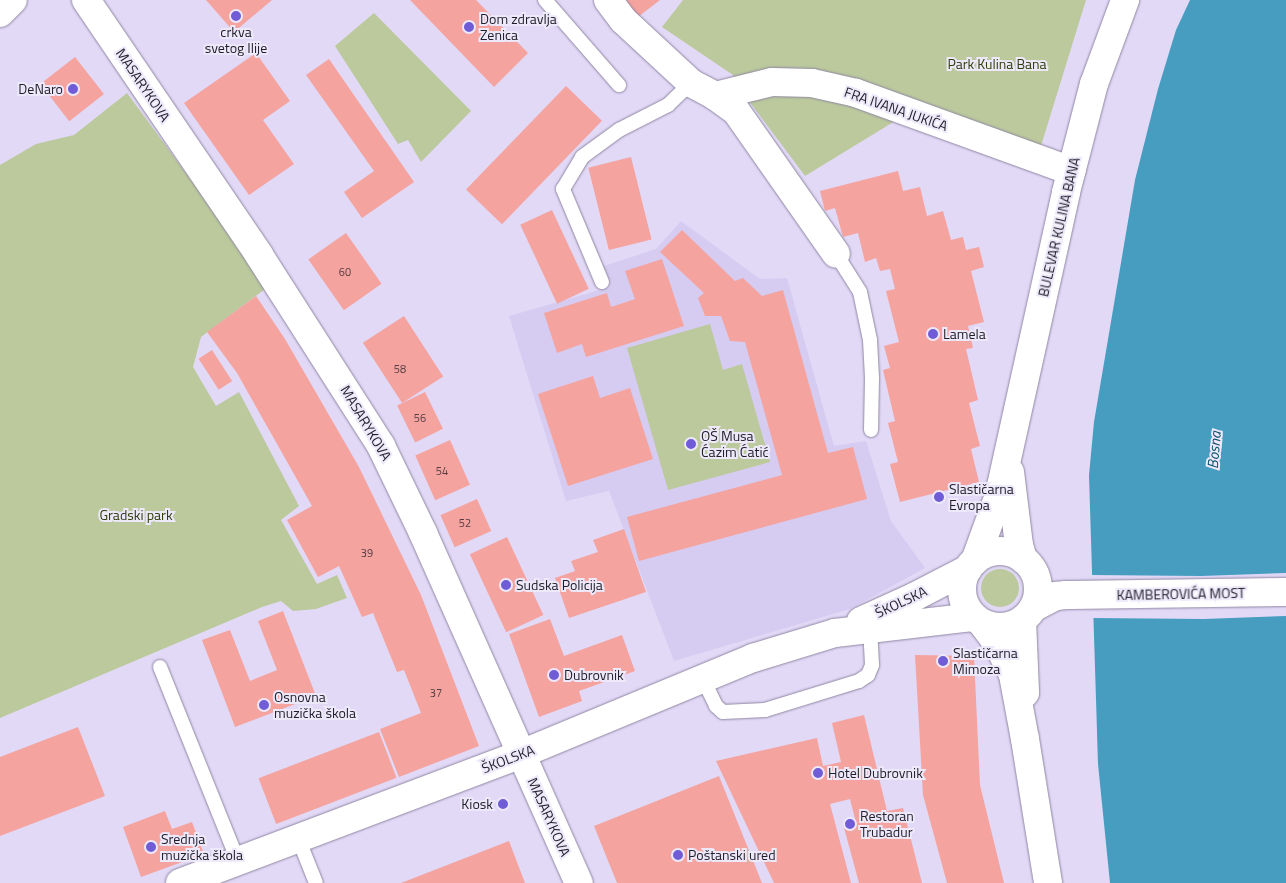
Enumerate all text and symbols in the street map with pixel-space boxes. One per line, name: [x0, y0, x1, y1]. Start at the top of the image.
marker: crkva svetog Ilije: [230, 10, 242, 22]
place label: Dom zdravlja Zenica: [480, 11, 557, 44]
marker: Dom zdravlja Zenica: [462, 20, 476, 34]
place label: crkva svetog Ilije: [205, 24, 267, 56]
street label: MASARYKOVA: [112, 45, 174, 125]
park label: Park Kulina Bana: [947, 56, 1047, 72]
place label: DeNaro: [18, 81, 63, 97]
marker: DeNaro: [67, 83, 79, 95]
street label: FRA IVANA JUKIĆA: [842, 83, 950, 135]
street label: BULEVAR KULINA BANA: [1035, 156, 1083, 298]
house number: 60: [339, 265, 351, 279]
place label: Lamela: [943, 326, 986, 342]
marker: Lamela: [927, 328, 939, 340]
house number: 58: [394, 362, 406, 376]
street label: MASARYKOVA: [337, 382, 395, 464]
house number: 56: [414, 411, 426, 425]
place label: OŠ Musa Ćazim Ćatić: [701, 428, 769, 461]
water label: Bosna: [1203, 431, 1225, 469]
marker: OŠ Musa Ćazim Ćatić: [685, 438, 697, 450]
house number: 54: [436, 464, 448, 478]
place label: Slastičarna Evropa: [949, 481, 1014, 514]
marker: Slastičarna Evropa: [933, 491, 945, 503]
park label: Gradski park: [99, 507, 173, 523]
house number: 52: [459, 516, 471, 530]
house number: 39: [361, 546, 373, 560]
place label: Sudska Policija: [516, 577, 603, 593]
marker: Sudska Policija: [500, 579, 512, 591]
street label: ŠKOLSKA: [872, 583, 930, 621]
street label: KAMBEROVIĆA MOST: [1117, 584, 1245, 604]
place label: Slastičarna Mimoza: [953, 645, 1018, 678]
marker: Slastičarna Mimoza: [937, 655, 949, 667]
place label: Dubrovnik: [564, 667, 624, 683]
marker: Dubrovnik: [548, 669, 560, 681]
house number: 37: [430, 686, 442, 700]
place label: Osnovna muzička škola: [274, 689, 356, 722]
marker: Osnovna muzička škola: [258, 699, 270, 711]
street label: ŠKOLSKA: [479, 741, 537, 777]
place label: Hotel Dubrovnik: [828, 765, 923, 781]
marker: Hotel Dubrovnik: [812, 767, 824, 779]
street label: MASARYKOVA: [524, 775, 574, 859]
place label: Kiosk: [461, 796, 493, 812]
marker: Kiosk: [497, 798, 509, 810]
place label: Restoran Trubadur: [860, 808, 914, 840]
marker: Restoran Trubadur: [844, 818, 856, 830]
place label: Srednja muzička škola: [161, 831, 243, 864]
marker: Srednja muzička škola: [145, 841, 157, 853]
place label: Poštanski ured: [688, 847, 776, 863]
marker: Poštanski ured: [672, 849, 684, 861]

